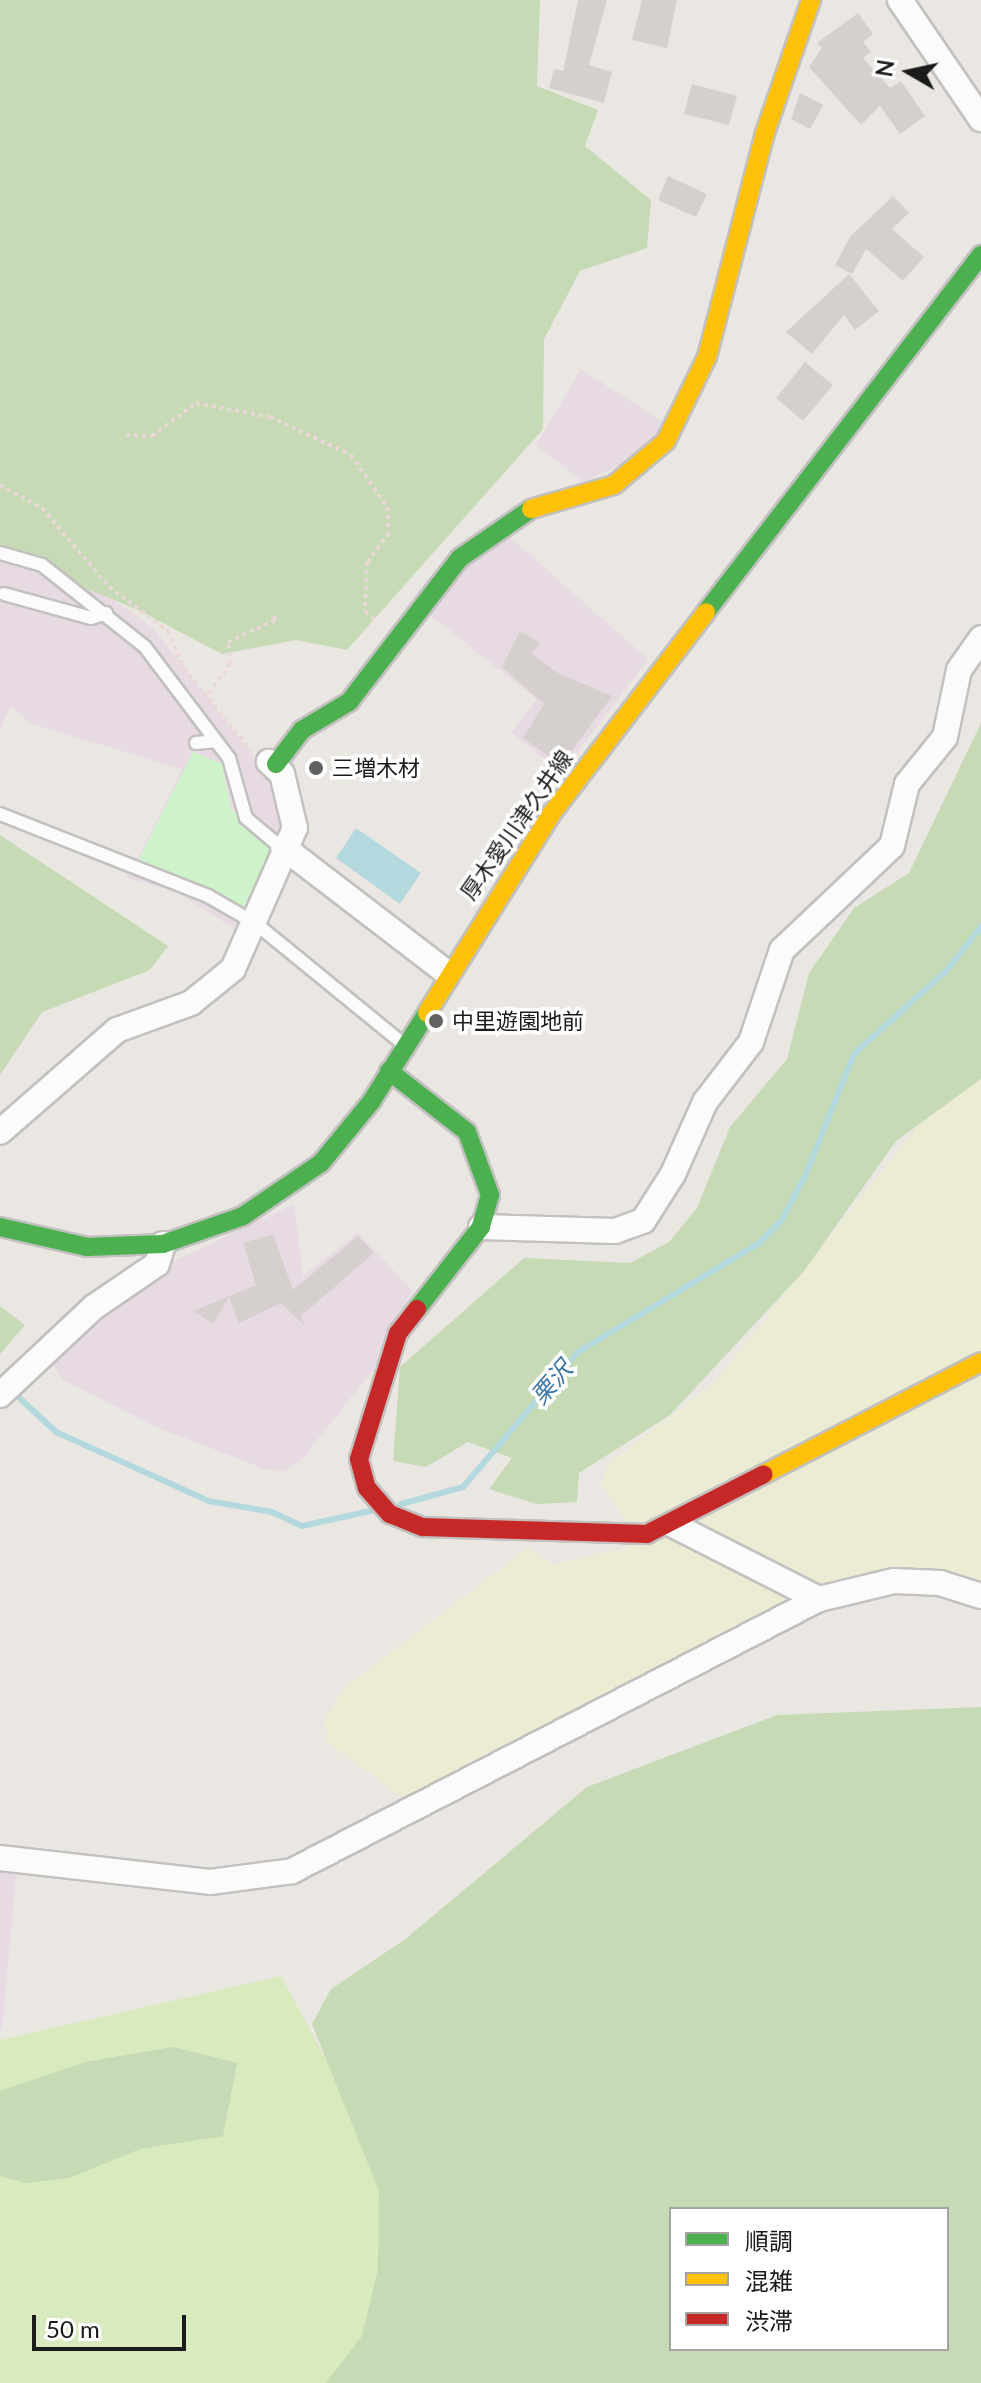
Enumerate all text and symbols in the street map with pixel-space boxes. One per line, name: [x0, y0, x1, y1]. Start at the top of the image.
north arrow: [869, 32, 949, 112]
text: N: [870, 58, 899, 79]
street label: 厚木愛川津久井線: [455, 745, 577, 905]
place label: 三増木材: [332, 755, 420, 781]
marker: 三増木材: [307, 759, 325, 777]
place label: 中里遊園地前: [452, 1008, 584, 1034]
marker: 中里遊園地前: [427, 1012, 445, 1030]
water label: 栗沢: [524, 1354, 578, 1410]
legend: [669, 2207, 949, 2351]
text: 順調: [745, 2226, 793, 2255]
text: 混雑: [745, 2266, 793, 2295]
scale bar: [36, 2299, 190, 2349]
text: 渋滞: [745, 2306, 793, 2335]
text: 50 m: [46, 2314, 100, 2343]

